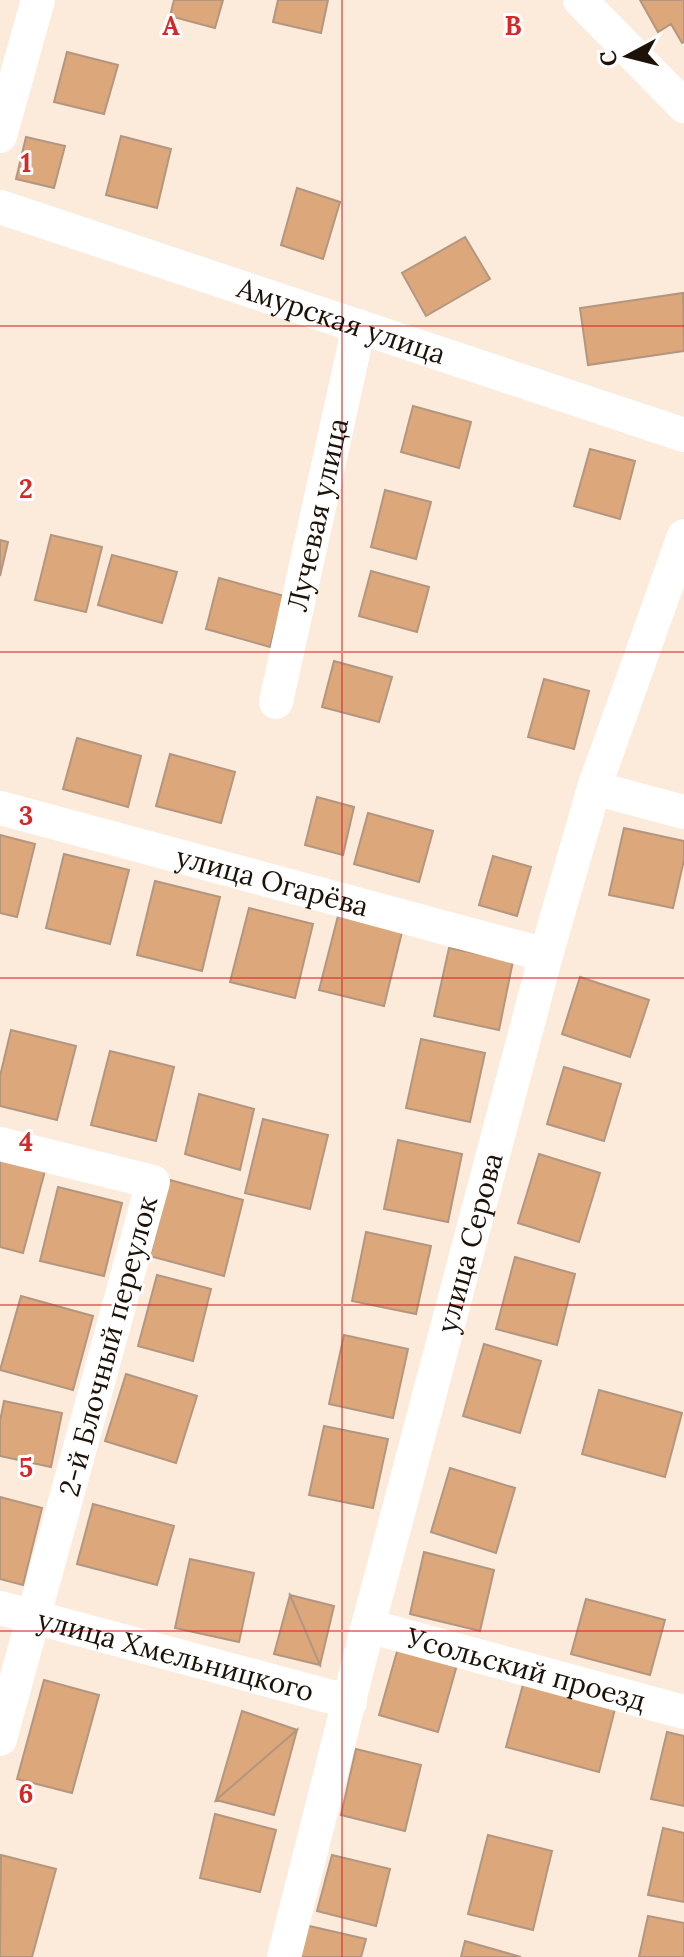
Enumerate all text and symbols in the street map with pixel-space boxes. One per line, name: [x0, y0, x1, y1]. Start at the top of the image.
text: A: [162, 9, 180, 42]
text: B: [504, 9, 522, 42]
north arrow: [588, 16, 668, 96]
text: С: [593, 49, 623, 68]
text: 1: [21, 146, 31, 179]
street label: Амурская улица: [232, 269, 450, 372]
street label: Лучевая улица: [279, 414, 356, 615]
text: 2: [19, 472, 33, 505]
text: 3: [19, 799, 33, 832]
street label: улица Огарёва: [172, 838, 373, 924]
text: 4: [19, 1125, 33, 1158]
street label: улица Серова: [429, 1149, 511, 1337]
street label: 2-й Блочный переулок: [51, 1192, 165, 1500]
text: 5: [19, 1451, 33, 1484]
street label: улица Хмельницкого: [34, 1601, 318, 1710]
street label: Усольский проезд: [402, 1619, 650, 1719]
text: 6: [19, 1777, 33, 1810]

